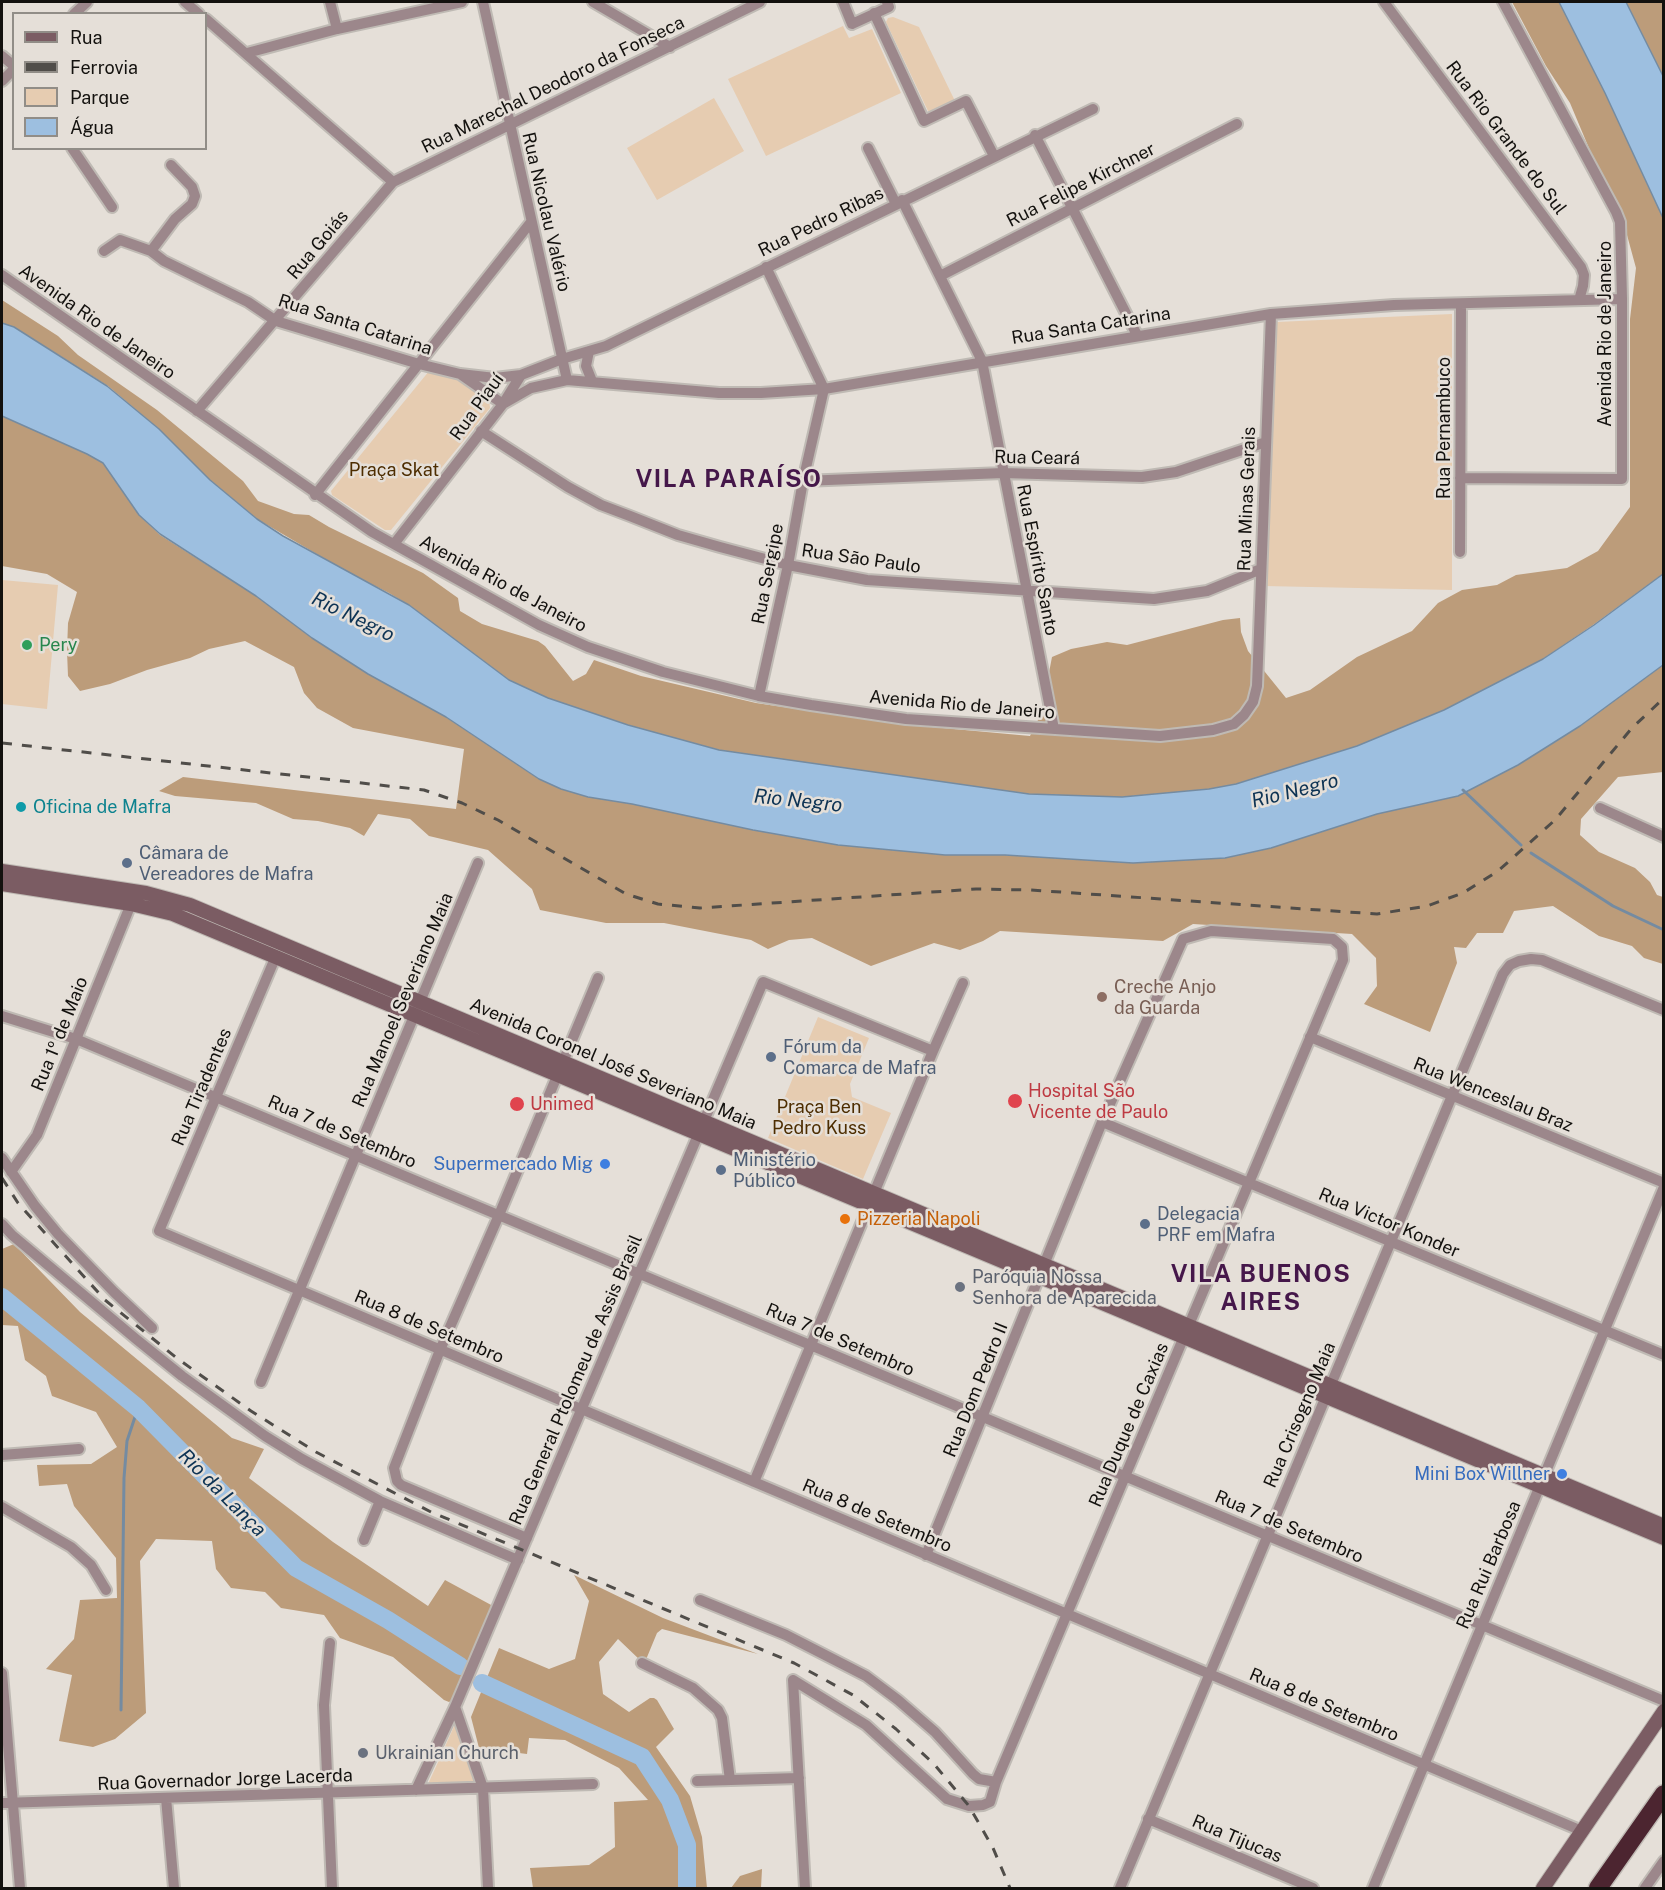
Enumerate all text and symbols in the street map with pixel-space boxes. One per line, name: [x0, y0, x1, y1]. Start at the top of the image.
legend: [12, 12, 207, 150]
street label: Rua Marechal Deodoro da Fonseca: [418, 12, 688, 158]
text: Rua: [70, 27, 102, 48]
text: Ferrovia: [70, 57, 138, 78]
street label: Rua Rio Grande do Sul: [1441, 57, 1571, 219]
text: Parque: [70, 87, 130, 108]
text: Água: [70, 117, 114, 138]
street label: Rua Nicolau Valério: [517, 130, 575, 294]
street label: Rua Felipe Kirchner: [1003, 138, 1159, 232]
street label: Rua Pedro Ribas: [755, 182, 887, 262]
street label: Rua Goiás: [283, 206, 353, 284]
street label: Avenida Rio de Janeiro: [1594, 241, 1616, 427]
street label: Avenida Rio de Janeiro: [15, 260, 179, 384]
street label: Rua Santa Catarina: [275, 290, 435, 360]
street label: Rua Santa Catarina: [1010, 303, 1172, 349]
street label: Rua Pernambuco: [1433, 357, 1455, 499]
street label: Rua Piauí: [445, 369, 509, 445]
street label: Rua Minas Gerais: [1234, 426, 1260, 572]
street label: Rua Ceará: [994, 446, 1080, 470]
park label: Praça Skat: [349, 459, 439, 481]
district label: VILA PARAÍSO: [635, 466, 823, 494]
street label: Rua Espírito Santo: [1012, 482, 1062, 638]
street label: Rua Sergipe: [748, 522, 788, 626]
street label: Avenida Rio de Janeiro: [416, 531, 590, 637]
street label: Rua São Paulo: [800, 540, 922, 578]
water label: Rio Negro: [308, 587, 398, 647]
place label: Pery: [39, 634, 77, 656]
marker: Pery: [20, 638, 34, 652]
street label: Avenida Rio de Janeiro: [868, 686, 1056, 724]
water label: Rio Negro: [1249, 769, 1341, 813]
water label: Rio Negro: [753, 784, 843, 818]
place label: Oficina de Mafra: [33, 796, 171, 818]
marker: Oficina de Mafra: [14, 800, 28, 814]
place label: Câmara de Vereadores de Mafra: [139, 842, 313, 884]
marker: Câmara de Vereadores de Mafra: [120, 856, 134, 870]
street label: Rua Manoel Severiano Maia: [348, 889, 458, 1111]
street label: Rua 1º de Maio: [27, 974, 93, 1094]
place label: Creche Anjo da Guarda: [1114, 976, 1216, 1018]
marker: Creche Anjo da Guarda: [1095, 990, 1109, 1004]
street label: Avenida Coronel José Severiano Maia: [466, 994, 760, 1134]
street label: Rua Tiradentes: [168, 1025, 236, 1149]
place label: Fórum da Comarca de Mafra: [783, 1036, 937, 1078]
marker: Fórum da Comarca de Mafra: [764, 1050, 778, 1064]
street label: Rua Wenceslau Braz: [1410, 1053, 1576, 1137]
place label: Hospital São Vicente de Paulo: [1028, 1080, 1168, 1122]
street label: Rua 7 de Setembro: [264, 1091, 420, 1173]
marker: Hospital São Vicente de Paulo: [1006, 1092, 1024, 1110]
place label: Unimed: [530, 1093, 594, 1115]
marker: Unimed: [508, 1095, 526, 1113]
park label: Praça Ben Pedro Kuss: [772, 1096, 866, 1138]
place label: Ministério Público: [733, 1149, 816, 1192]
place label: Supermercado Mig: [433, 1153, 593, 1175]
marker: Supermercado Mig: [598, 1157, 612, 1171]
marker: Ministério Público: [714, 1163, 728, 1177]
street label: Rua Victor Konder: [1315, 1183, 1463, 1263]
place label: Delegacia PRF em Mafra: [1157, 1203, 1275, 1246]
place label: Pizzeria Napoli: [857, 1208, 981, 1230]
marker: Pizzeria Napoli: [838, 1212, 852, 1226]
marker: Delegacia PRF em Mafra: [1138, 1217, 1152, 1231]
street label: Rua General Ptolomeu de Assis Brasil: [505, 1232, 647, 1528]
district label: VILA BUENOS AIRES: [1171, 1261, 1351, 1317]
place label: Paróquia Nossa Senhora de Aparecida: [972, 1266, 1157, 1308]
marker: Paróquia Nossa Senhora de Aparecida: [953, 1280, 967, 1294]
street label: Rua 8 de Setembro: [351, 1286, 507, 1368]
street label: Rua 7 de Setembro: [762, 1299, 918, 1381]
street label: Rua Dom Pedro II: [939, 1319, 1013, 1461]
street label: Rua Crisogno Maia: [1260, 1339, 1340, 1491]
street label: Rua Duque de Caxias: [1085, 1340, 1173, 1510]
water label: Rio da Lança: [173, 1444, 271, 1542]
place label: Mini Box Willner: [1414, 1463, 1550, 1485]
marker: Mini Box Willner: [1555, 1467, 1569, 1481]
street label: Rua 8 de Setembro: [799, 1475, 955, 1557]
street label: Rua 7 de Setembro: [1211, 1486, 1367, 1568]
street label: Rua Rui Barbosa: [1452, 1498, 1526, 1632]
street label: Rua 8 de Setembro: [1246, 1664, 1402, 1746]
place label: Ukrainian Church: [375, 1742, 519, 1764]
marker: Ukrainian Church: [356, 1746, 370, 1760]
street label: Rua Governador Jorge Lacerda: [97, 1765, 353, 1795]
street label: Rua Tijucas: [1189, 1810, 1285, 1868]

